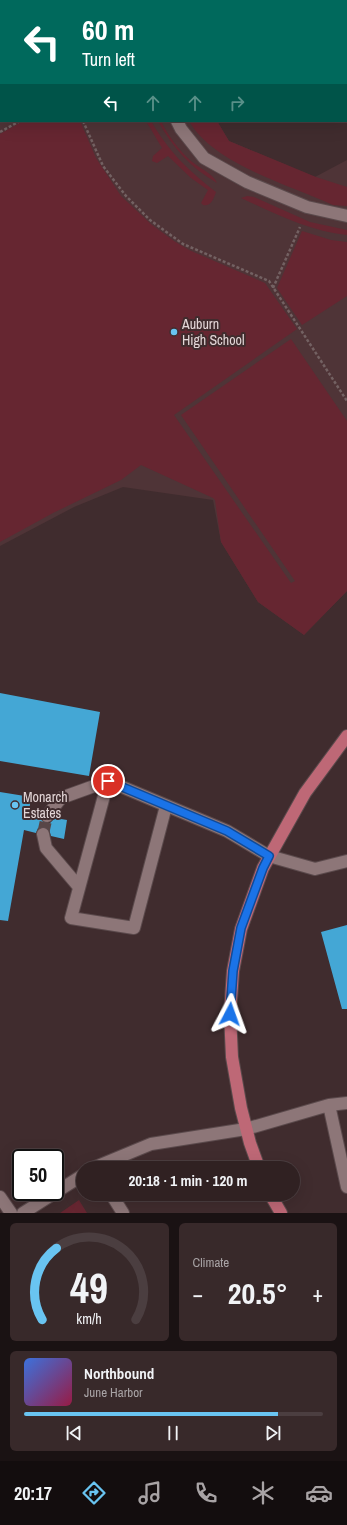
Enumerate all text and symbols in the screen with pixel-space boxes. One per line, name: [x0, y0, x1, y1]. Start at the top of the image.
text: 60 m: [82, 11, 134, 49]
icon: left: [16, 16, 68, 68]
text: Turn left: [82, 47, 135, 72]
icon: left: [100, 92, 122, 114]
icon: ahead: [142, 92, 164, 114]
icon: ahead: [184, 92, 206, 114]
icon: right: [226, 92, 248, 114]
place label: Auburn High School: [181, 315, 245, 349]
marker: Auburn High School: [169, 327, 179, 337]
pin: [91, 764, 125, 798]
icon: arrive: [97, 770, 119, 792]
place label: Monarch Estates: [23, 788, 68, 822]
marker: Monarch Estates: [10, 800, 20, 810]
position arrow: [209, 993, 251, 1035]
speed limit sign: 50: [12, 1149, 64, 1201]
text: 20:18 · 1 min · 120 m: [129, 1170, 247, 1191]
text: Climate: [193, 1254, 229, 1271]
text: 49: [70, 1260, 108, 1316]
text: 20.5°: [228, 1273, 288, 1313]
text: −: [193, 1279, 203, 1309]
text: +: [312, 1279, 323, 1309]
text: km/h: [77, 1309, 102, 1328]
text: Northbound: [84, 1363, 154, 1384]
text: June Harbor: [84, 1384, 143, 1401]
icon: previous: [63, 1422, 85, 1444]
icon: pause: [162, 1422, 184, 1444]
icon: next: [262, 1422, 284, 1444]
icon: directions: [80, 1479, 108, 1507]
icon: music: [136, 1479, 164, 1507]
icon: phone: [192, 1479, 220, 1507]
icon: climate: [249, 1479, 277, 1507]
icon: car: [305, 1479, 333, 1507]
text: 20:17: [14, 1481, 52, 1506]

